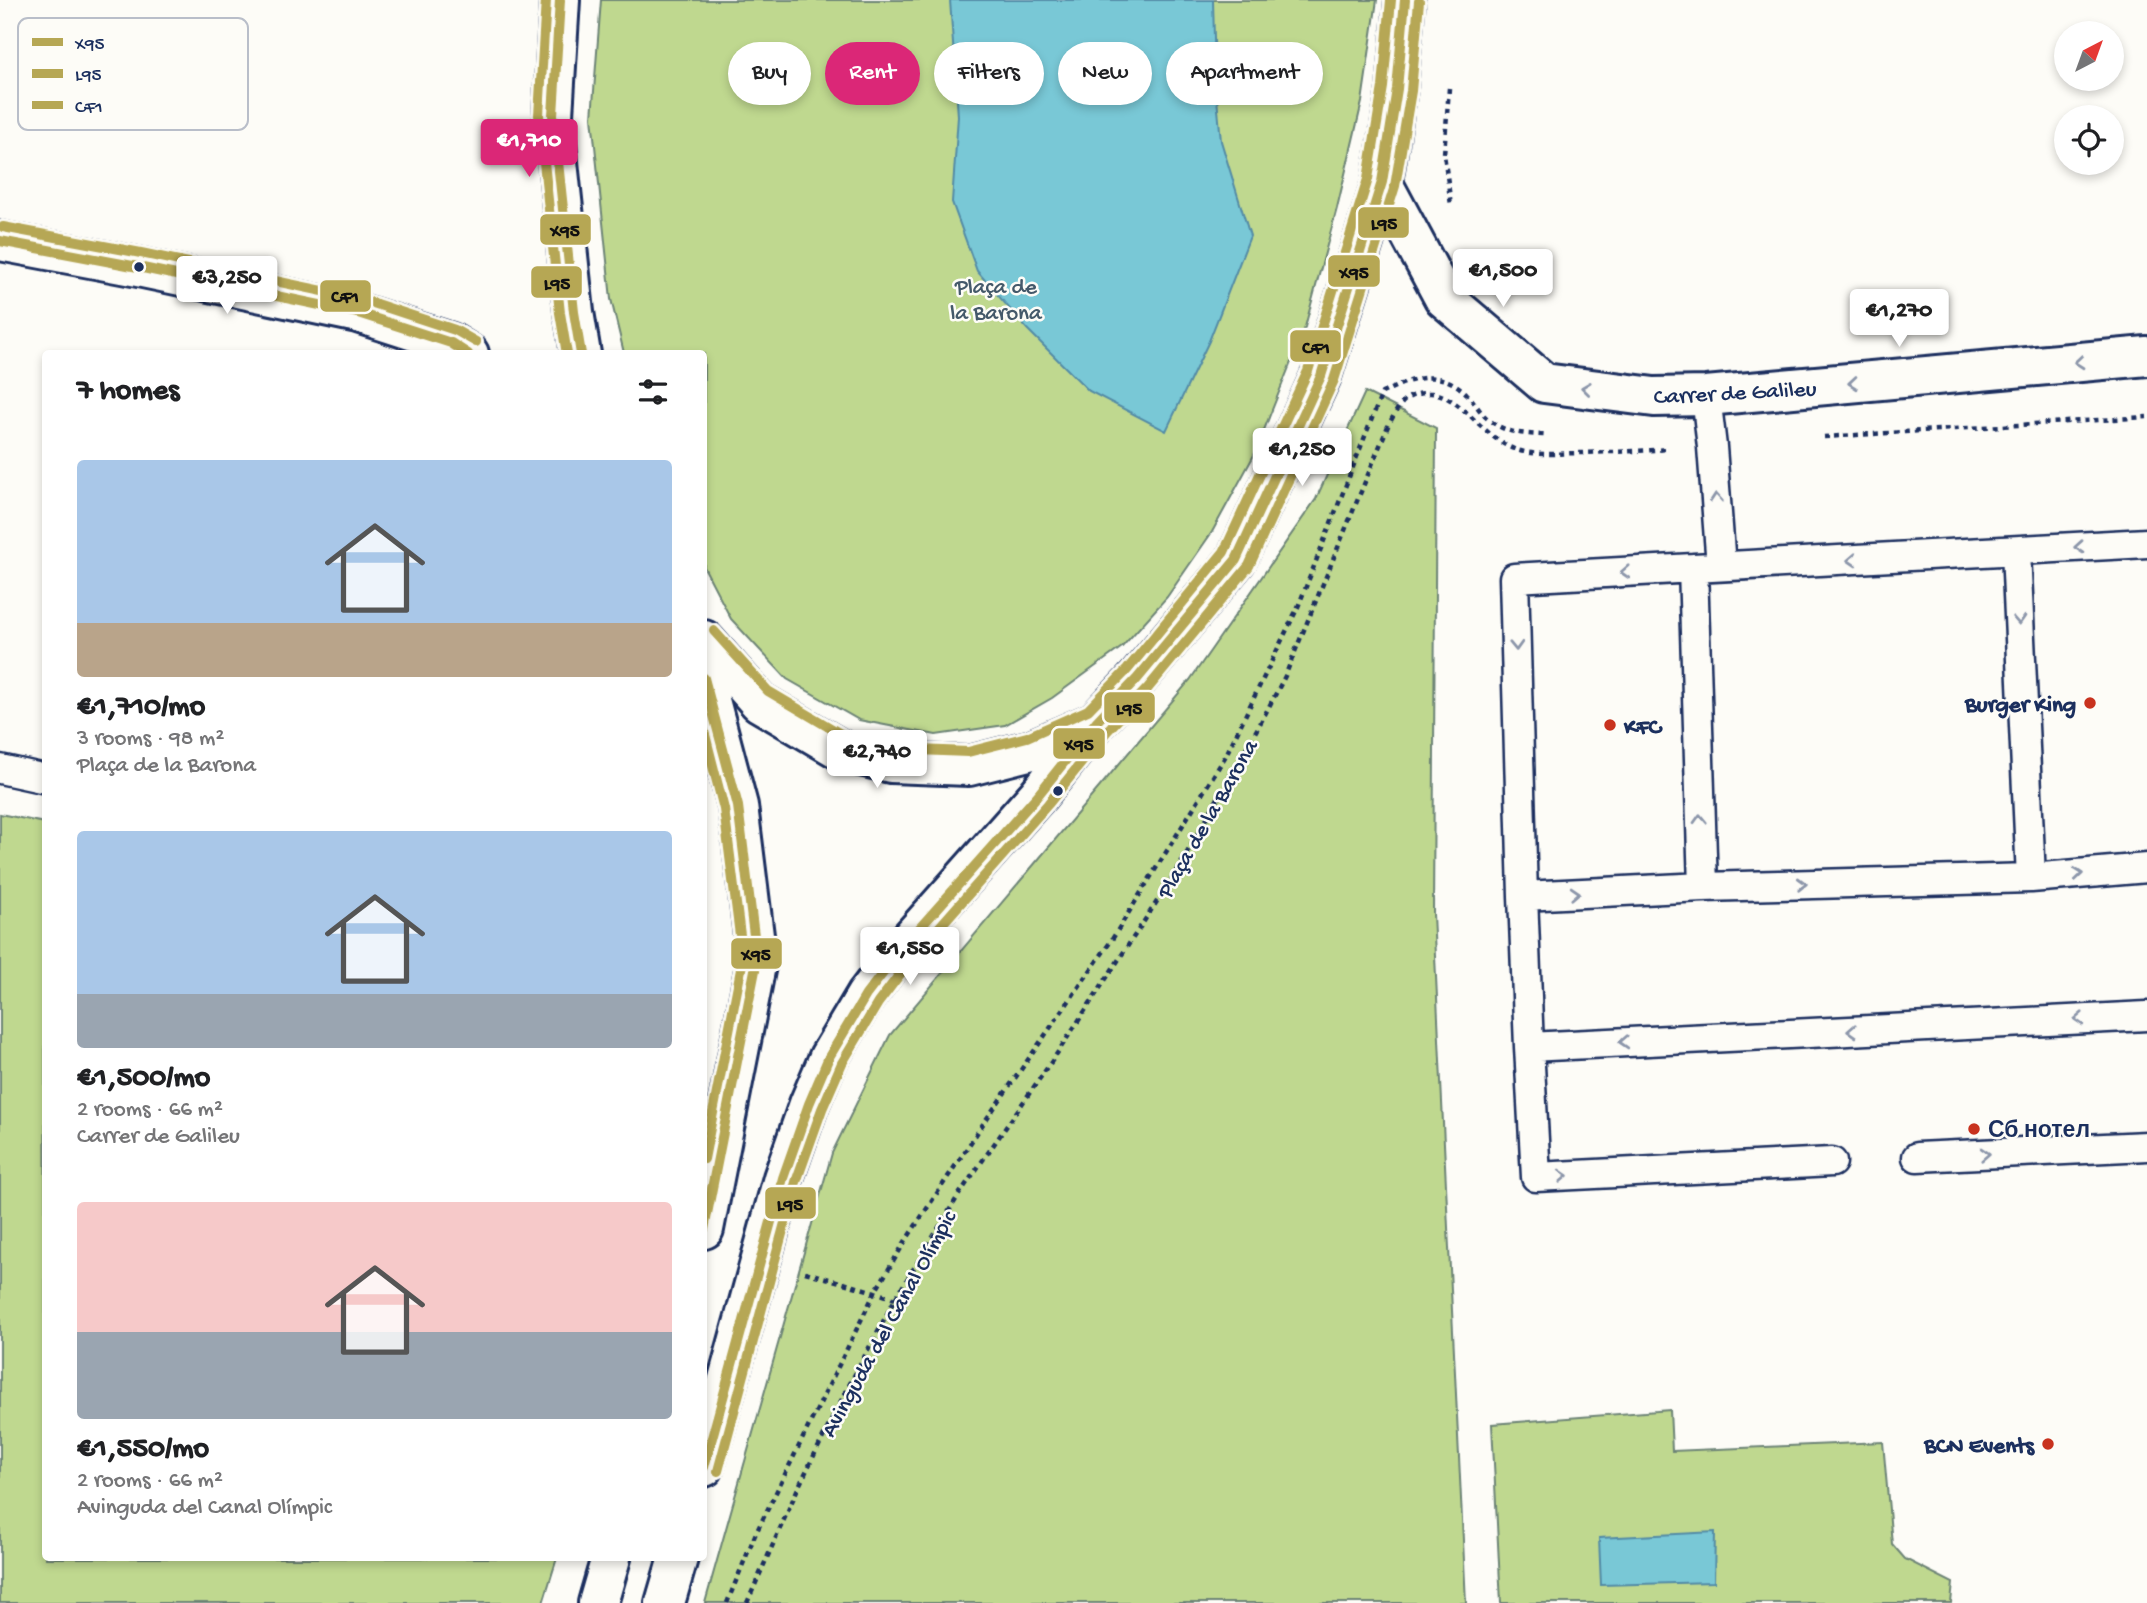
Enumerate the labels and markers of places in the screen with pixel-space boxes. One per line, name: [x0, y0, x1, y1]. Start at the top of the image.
pin: €1,710: [472, 120, 586, 179]
pin: €1,500: [1446, 250, 1560, 309]
pin: €3,250: [170, 256, 284, 316]
unlabelled marker: [132, 260, 146, 274]
pin: €1,270: [1842, 290, 1956, 349]
pin: €1,250: [1245, 428, 1359, 488]
place label: Burger King: [1964, 693, 2076, 720]
marker: Burger King: [2082, 695, 2098, 711]
place label: KFC: [1623, 715, 1663, 742]
marker: KFC: [1602, 717, 1618, 733]
pin: €2,740: [820, 730, 934, 790]
unlabelled marker: [1051, 784, 1065, 798]
pin: €1,550: [853, 928, 967, 987]
place label: Сб нотел: [1988, 1119, 2090, 1146]
marker: Сб нотел: [1966, 1121, 1982, 1137]
place label: BCN Events: [1923, 1434, 2036, 1461]
marker: BCN Events: [2040, 1436, 2056, 1452]

